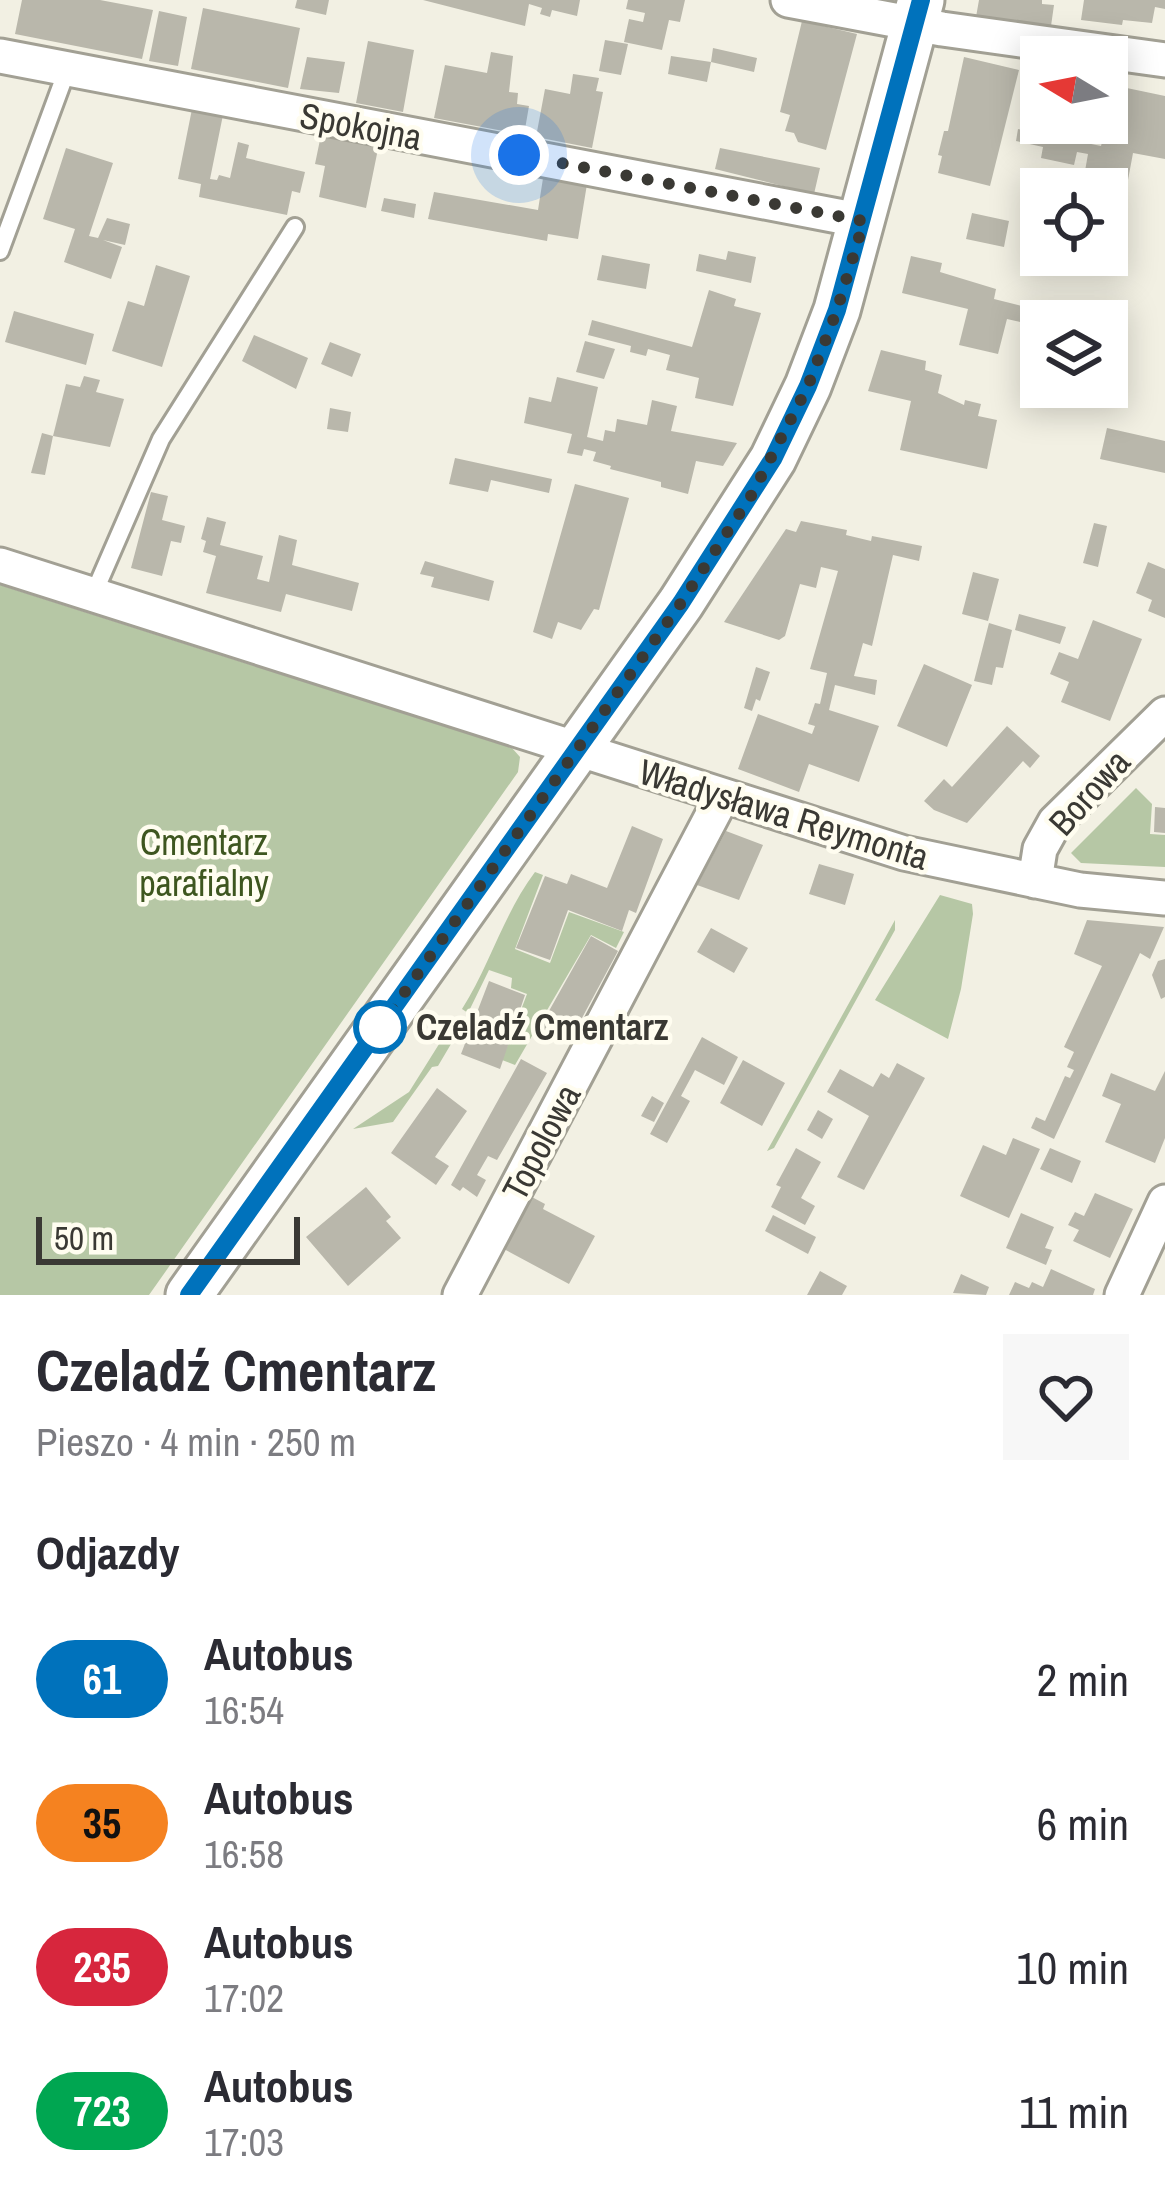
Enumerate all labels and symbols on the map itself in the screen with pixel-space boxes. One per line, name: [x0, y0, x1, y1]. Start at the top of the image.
north arrow: [1020, 36, 1128, 144]
street label: Spokojna: [296, 91, 426, 161]
your location: [489, 125, 549, 185]
street label: Borowa: [1038, 739, 1140, 845]
street label: Władysława Reymonta: [633, 747, 935, 881]
park label: Cmentarz parafialny: [139, 818, 269, 907]
marker: Czeladź Cmentarz: [355, 1002, 405, 1052]
place label: Czeladź Cmentarz: [416, 1003, 669, 1051]
street label: Topolowa: [491, 1076, 591, 1208]
scale bar: [36, 1211, 300, 1264]

